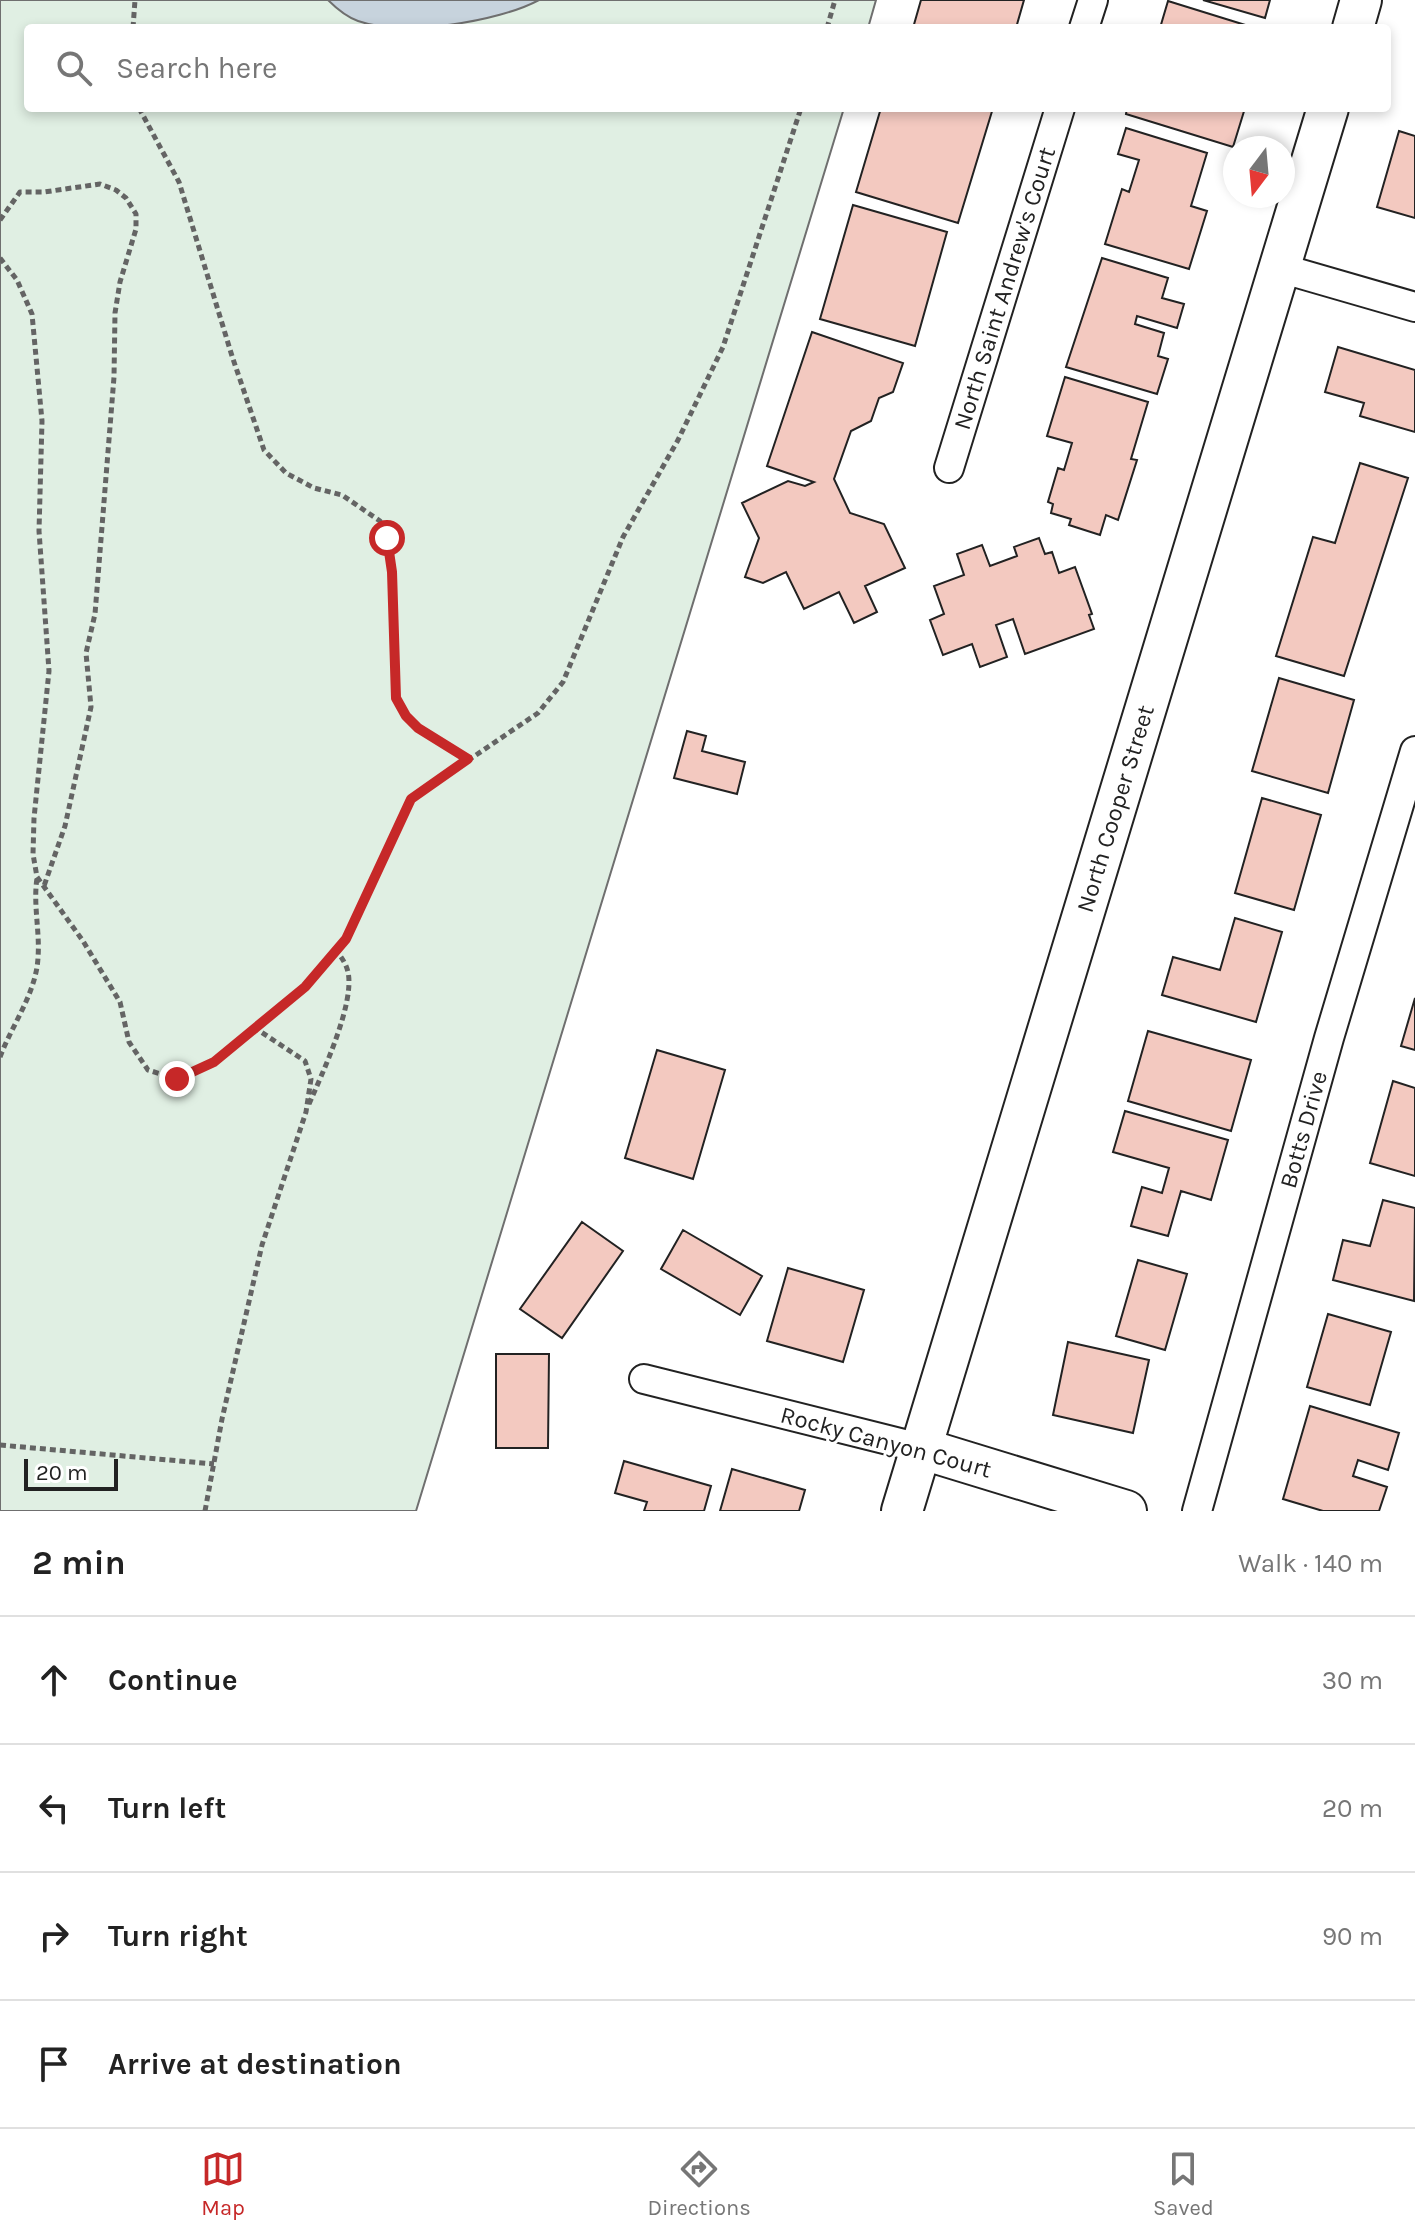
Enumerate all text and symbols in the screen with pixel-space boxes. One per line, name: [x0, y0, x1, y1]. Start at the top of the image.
search box: [24, 24, 1391, 112]
icon: search: [52, 46, 96, 90]
text: Search here: [116, 50, 277, 86]
north arrow: [1223, 136, 1295, 208]
street label: North Saint Andrew's Court: [948, 144, 1061, 433]
route start: [369, 520, 405, 556]
street label: North Cooper Street: [1071, 702, 1160, 916]
route end: [159, 1061, 195, 1097]
street label: Botts Drive: [1274, 1068, 1333, 1191]
street label: Rocky Canyon Court: [777, 1400, 995, 1484]
scale bar: [24, 1455, 118, 1491]
text: 20 m: [36, 1460, 88, 1486]
text: 2 min: [32, 1543, 126, 1583]
text: Walk · 140 m: [1238, 1548, 1383, 1579]
icon: ahead: [32, 1658, 76, 1702]
text: Continue: [108, 1662, 238, 1698]
text: 30 m: [1322, 1665, 1383, 1696]
icon: left: [32, 1786, 76, 1830]
text: Turn left: [108, 1790, 226, 1826]
text: 20 m: [1322, 1793, 1383, 1824]
icon: right: [32, 1914, 76, 1958]
text: Turn right: [108, 1918, 248, 1954]
text: 90 m: [1322, 1921, 1383, 1952]
icon: arrive: [32, 2042, 76, 2086]
text: Arrive at destination: [108, 2046, 402, 2082]
tab: Map: [201, 2147, 245, 2221]
tab: Directions: [647, 2147, 751, 2221]
tab: Saved: [1153, 2147, 1214, 2221]

